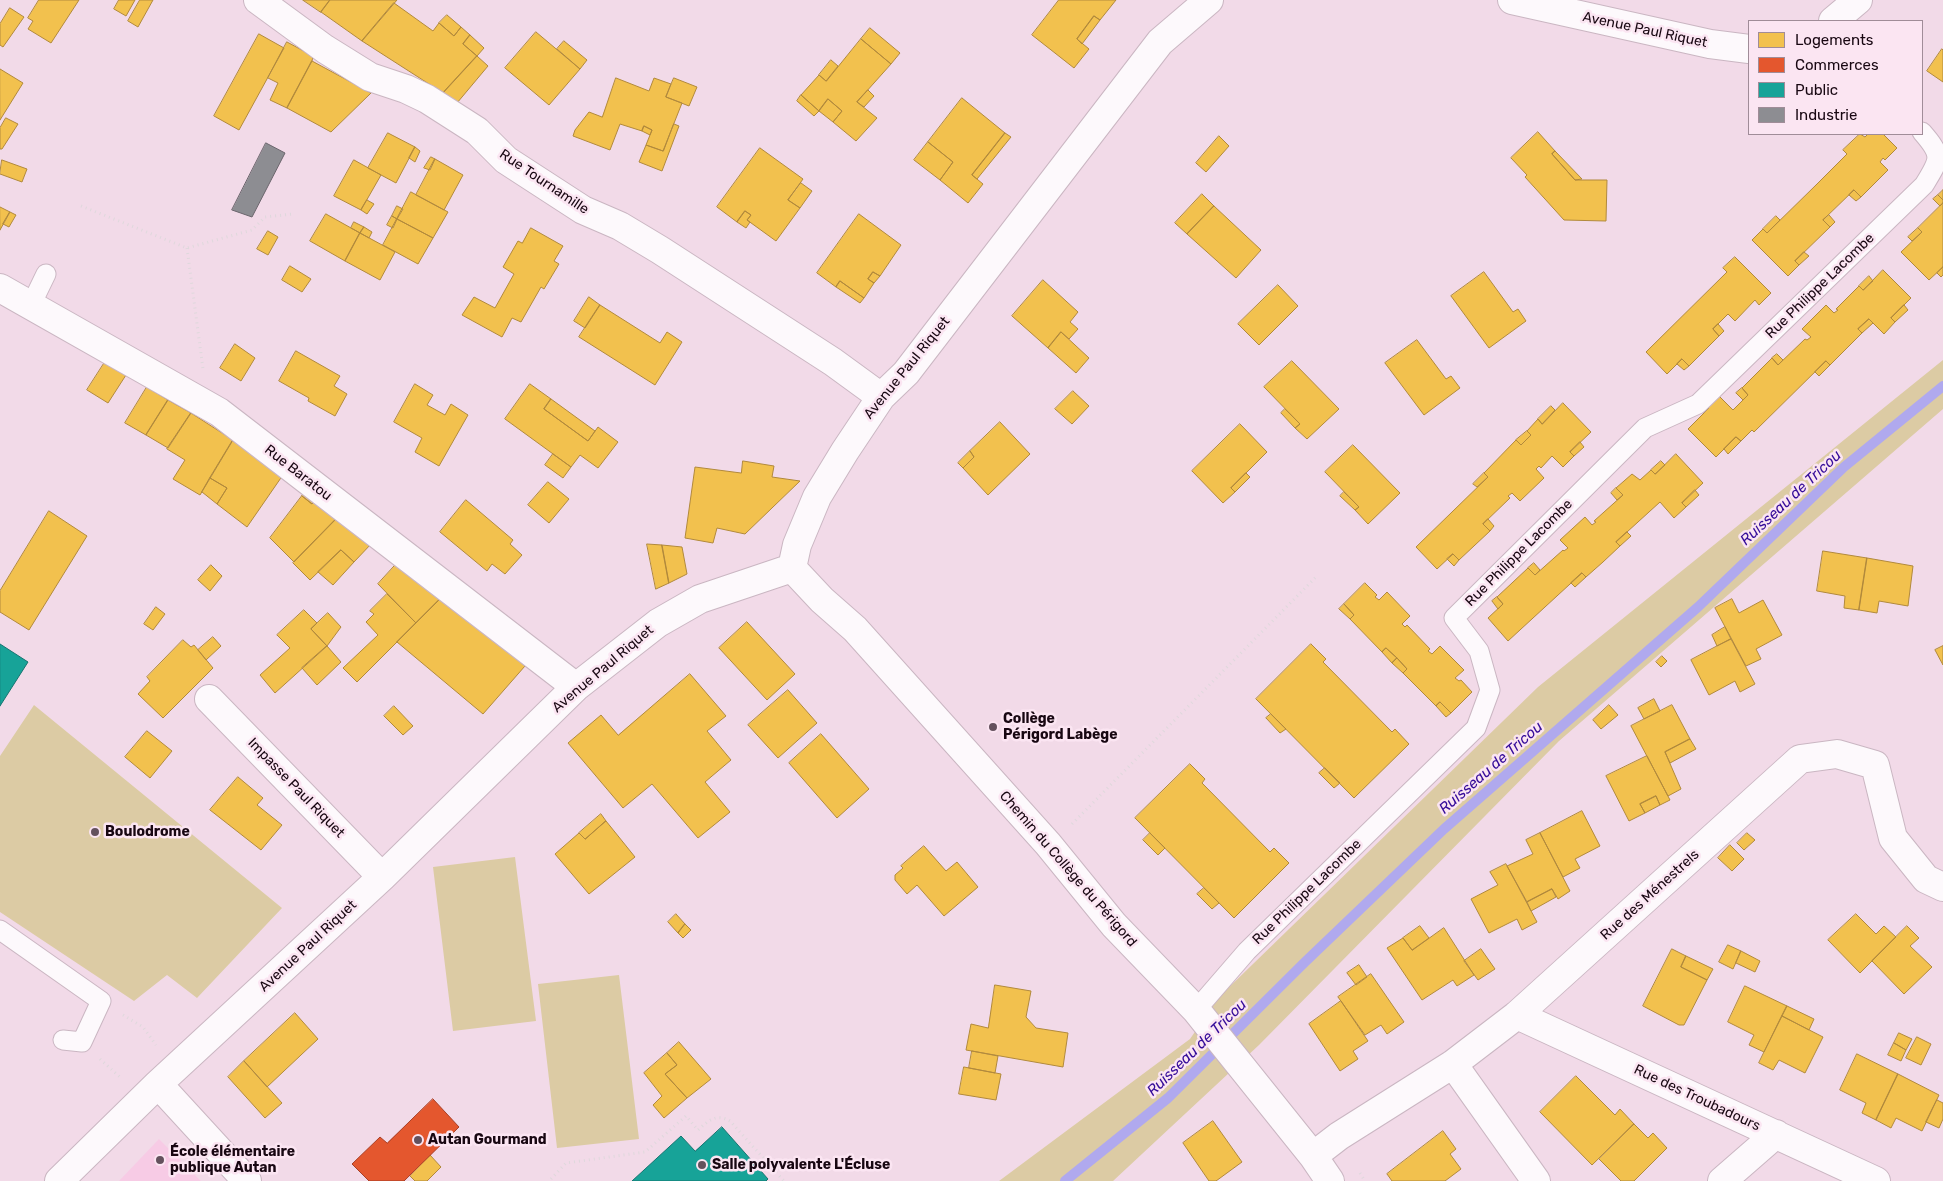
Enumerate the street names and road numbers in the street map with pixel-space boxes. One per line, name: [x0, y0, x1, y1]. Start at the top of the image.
street label: Avenue Paul Riquet: [1581, 9, 1709, 51]
street label: Rue Tournamille: [496, 146, 592, 218]
street label: Rue Philippe Lacombe: [1762, 230, 1878, 342]
street label: Avenue Paul Riquet: [861, 313, 953, 423]
street label: Rue Baratou: [261, 442, 335, 504]
street label: Rue Philippe Lacombe: [1462, 496, 1576, 610]
street label: Avenue Paul Riquet: [549, 622, 657, 716]
street label: Impasse Paul Riquet: [244, 735, 348, 841]
street label: Chemin du Collège du Périgord: [996, 788, 1140, 950]
street label: Rue Philippe Lacombe: [1249, 836, 1365, 948]
street label: Rue des Ménestrels: [1597, 846, 1703, 944]
street label: Avenue Paul Riquet: [256, 897, 360, 995]
street label: Rue des Troubadours: [1631, 1061, 1763, 1135]

